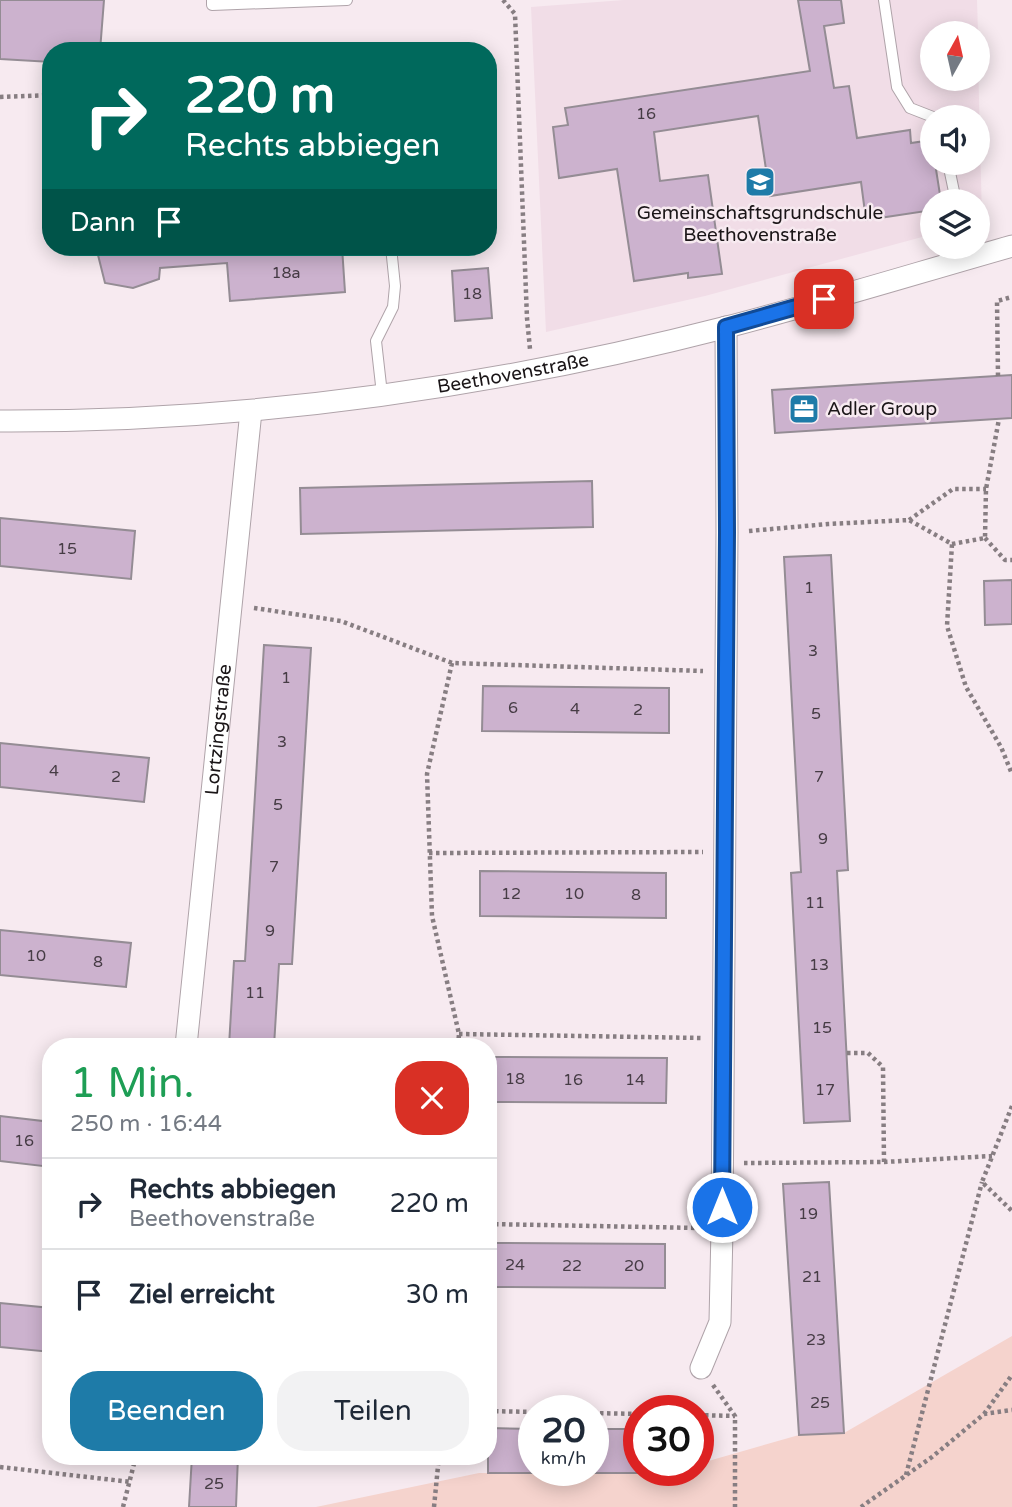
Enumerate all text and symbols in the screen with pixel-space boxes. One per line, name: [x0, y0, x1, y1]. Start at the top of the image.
north arrow: [920, 21, 990, 91]
map controls: [920, 21, 990, 259]
text: 220 m: [185, 67, 335, 126]
icon: right: [70, 70, 161, 161]
house number: 16: [636, 104, 656, 124]
button: sound: [920, 105, 990, 175]
text: Rechts abbiegen: [185, 127, 440, 165]
school or university icon: Gemeinschaftsgrundschule Beethovenstraße: [743, 165, 777, 199]
button: layers: [920, 189, 990, 259]
place label: Gemeinschaftsgrundschule Beethovenstraße: [637, 202, 883, 246]
icon: arrive: [150, 203, 188, 241]
text: Dann: [70, 207, 136, 238]
house number: 18a: [271, 263, 301, 283]
pin: [794, 269, 854, 329]
icon: arrive: [805, 280, 843, 318]
house number: 18: [462, 284, 482, 304]
street label: Beethovenstraße: [436, 349, 591, 398]
office icon: Adler Group: [787, 392, 821, 426]
place label: Adler Group: [827, 398, 937, 420]
house number: 15: [57, 539, 77, 559]
house number: 1: [804, 578, 814, 598]
house number: 3: [808, 641, 818, 661]
street label: Lortzingstraße: [201, 663, 236, 796]
house number: 1: [281, 668, 291, 688]
house number: 6: [508, 698, 518, 718]
house number: 4: [570, 699, 580, 719]
house number: 2: [633, 700, 643, 720]
house number: 5: [811, 704, 821, 724]
house number: 3: [277, 732, 287, 752]
house number: 4: [49, 761, 59, 781]
house number: 2: [111, 767, 121, 787]
house number: 7: [814, 767, 824, 787]
house number: 5: [273, 795, 283, 815]
house number: 9: [818, 829, 828, 849]
house number: 7: [269, 857, 279, 877]
house number: 12: [501, 884, 521, 904]
house number: 10: [564, 884, 584, 904]
house number: 8: [631, 885, 641, 905]
house number: 11: [805, 893, 825, 913]
house number: 9: [265, 921, 275, 941]
house number: 10: [26, 946, 46, 966]
house number: 8: [93, 952, 103, 972]
house number: 13: [809, 955, 829, 975]
house number: 11: [245, 983, 265, 1003]
house number: 15: [812, 1018, 832, 1038]
text: 1 Min.: [70, 1058, 194, 1109]
button: close: [395, 1061, 469, 1135]
house number: 18: [505, 1069, 525, 1089]
house number: 16: [563, 1070, 583, 1090]
house number: 14: [625, 1070, 645, 1090]
house number: 17: [815, 1080, 835, 1100]
text: 250 m · 16:44: [70, 1110, 222, 1138]
house number: 16: [14, 1131, 34, 1151]
position arrow: [685, 1170, 759, 1244]
text: Rechts abbiegen: [129, 1174, 336, 1205]
icon: right: [70, 1185, 108, 1223]
text: 220 m: [389, 1188, 469, 1219]
house number: 19: [798, 1204, 818, 1224]
text: Beethovenstraße: [129, 1205, 315, 1233]
house number: 24: [505, 1255, 525, 1275]
house number: 22: [562, 1256, 582, 1276]
house number: 20: [624, 1256, 644, 1276]
house number: 21: [802, 1267, 822, 1287]
icon: arrive: [70, 1276, 108, 1314]
text: Ziel erreicht: [129, 1279, 275, 1310]
text: 30 m: [406, 1279, 469, 1310]
house number: 23: [806, 1330, 826, 1350]
button: Beenden: [70, 1371, 263, 1451]
button: Teilen: [277, 1371, 469, 1451]
house number: 25: [810, 1393, 830, 1413]
speed limit sign: 30: [623, 1395, 714, 1486]
text: 20: [542, 1410, 585, 1452]
text: km/h: [541, 1447, 586, 1469]
house number: 25: [204, 1474, 224, 1494]

